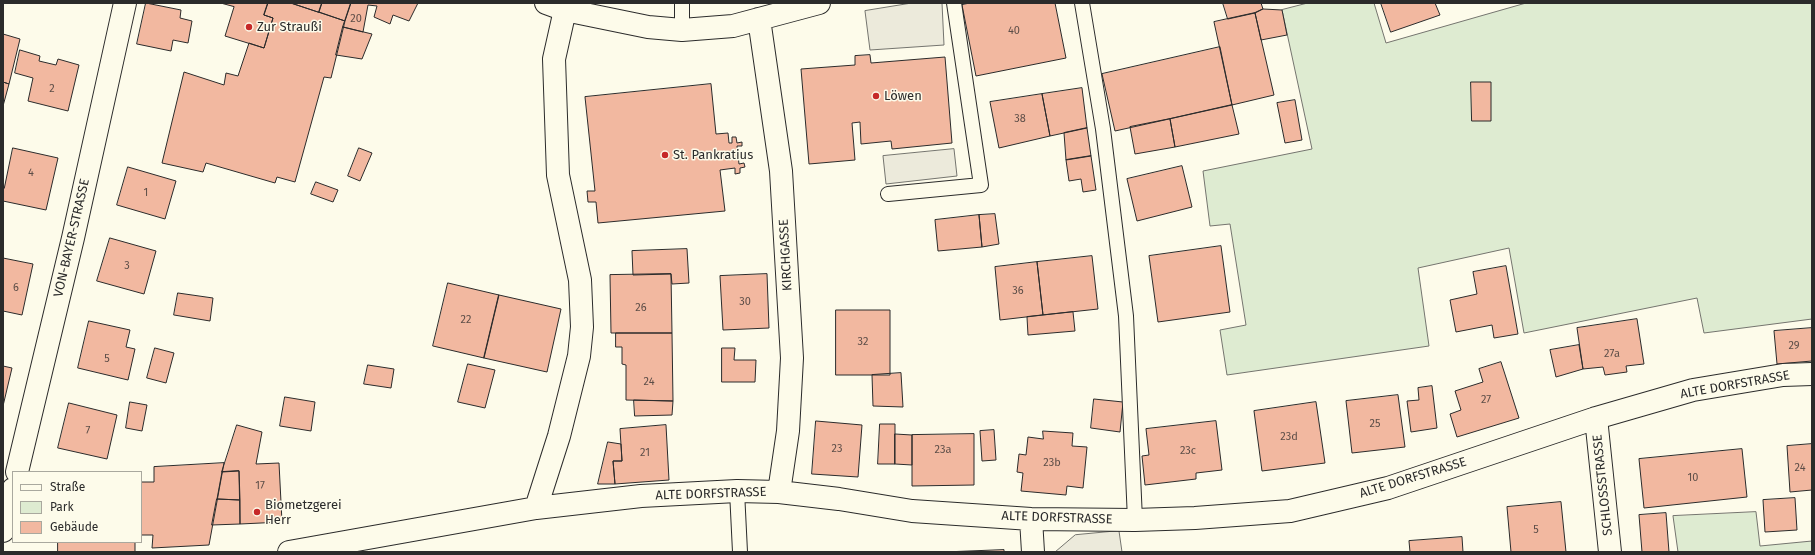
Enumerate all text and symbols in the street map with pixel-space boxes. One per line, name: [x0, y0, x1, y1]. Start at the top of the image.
house number: 20: [350, 12, 362, 26]
place label: Zur Straußi: [257, 19, 322, 35]
marker: Zur Straußi: [244, 22, 254, 32]
house number: 40: [1008, 24, 1020, 38]
house number: 2: [49, 82, 55, 96]
place label: Löwen: [884, 88, 922, 104]
marker: Löwen: [871, 91, 881, 101]
house number: 38: [1014, 112, 1026, 126]
place label: St. Pankratius: [673, 147, 753, 163]
marker: St. Pankratius: [660, 150, 670, 160]
house number: 4: [28, 166, 34, 180]
street label: VON-BAYER-STRASSE: [51, 177, 93, 299]
house number: 1: [144, 186, 148, 200]
street label: KIRCHGASSE: [776, 219, 796, 291]
house number: 3: [124, 259, 130, 273]
house number: 6: [13, 281, 19, 295]
house number: 36: [1012, 284, 1024, 298]
house number: 30: [739, 295, 751, 309]
house number: 26: [635, 301, 647, 315]
house number: 22: [461, 313, 471, 327]
house number: 32: [858, 335, 868, 349]
house number: 29: [1788, 339, 1800, 353]
house number: 27a: [1604, 347, 1620, 361]
house number: 5: [104, 352, 110, 366]
street label: ALTE DORFSTRASSE: [1679, 368, 1791, 402]
house number: 24: [644, 375, 654, 389]
house number: 27: [1481, 393, 1491, 407]
house number: 25: [1370, 417, 1380, 431]
house number: 7: [86, 424, 90, 438]
house number: 23d: [1280, 430, 1298, 444]
street label: SCHLOSSSTRASSE: [1590, 434, 1616, 536]
house number: 23: [832, 442, 842, 456]
house number: 23a: [935, 443, 951, 457]
house number: 23c: [1180, 444, 1196, 458]
house number: 21: [640, 446, 650, 460]
street label: ALTE DORFSTRASSE: [1358, 454, 1468, 502]
house number: 23b: [1043, 456, 1061, 470]
house number: 24: [1795, 461, 1805, 475]
legend: [12, 471, 142, 543]
house number: 10: [1688, 471, 1698, 485]
house number: 17: [255, 479, 265, 493]
text: Straße: [50, 480, 85, 494]
street label: ALTE DORFSTRASSE: [655, 484, 767, 504]
place label: Biometzgerei Herr: [265, 497, 342, 528]
text: Park: [50, 500, 74, 514]
marker: Biometzgerei Herr: [252, 507, 262, 517]
street label: ALTE DORFSTRASSE: [1001, 508, 1113, 528]
text: Gebäude: [50, 520, 98, 534]
house number: 5: [1533, 523, 1539, 537]

